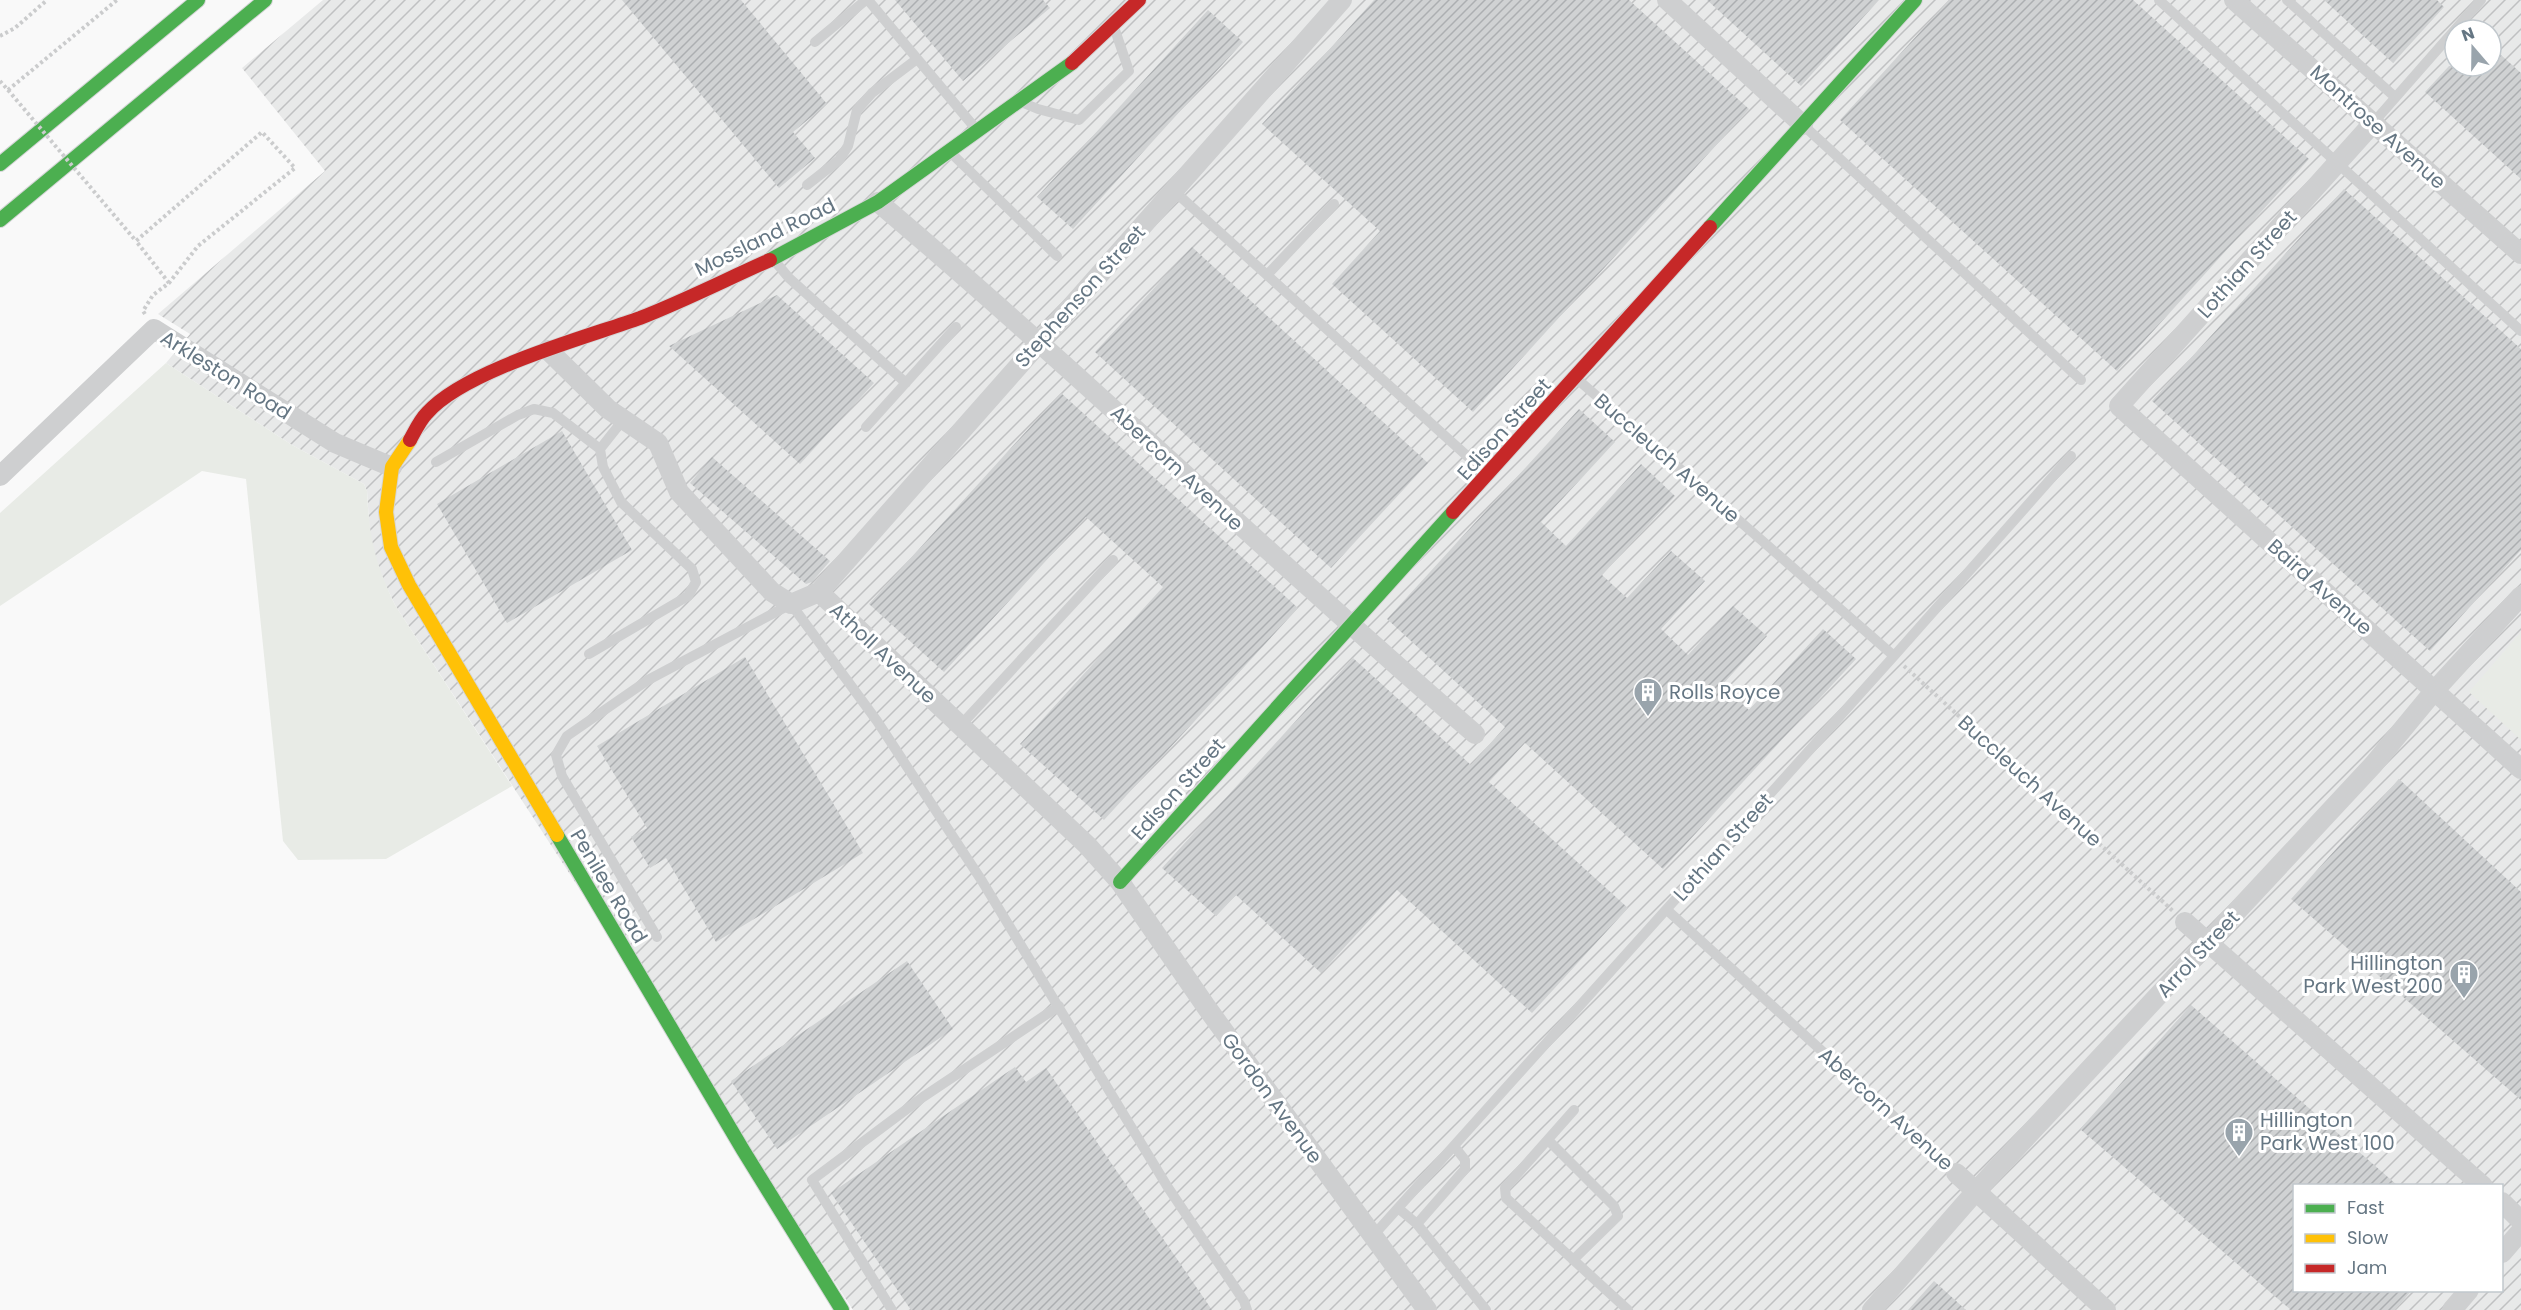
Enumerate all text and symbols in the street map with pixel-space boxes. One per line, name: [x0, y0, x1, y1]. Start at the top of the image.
north arrow: [2443, 18, 2503, 78]
text: N: [2458, 22, 2478, 47]
street label: Montrose Avenue: [2304, 59, 2452, 195]
street label: Mossland Road: [690, 191, 840, 283]
street label: Lothian Street: [2191, 204, 2303, 324]
street label: Stephenson Street: [1008, 219, 1152, 373]
street label: Arkleston Road: [155, 324, 297, 426]
street label: Edison Street: [1451, 372, 1557, 486]
street label: Buccleuch Avenue: [1588, 387, 1746, 529]
street label: Abercorn Avenue: [1104, 399, 1250, 537]
street label: Baird Avenue: [2262, 532, 2378, 642]
street label: Atholl Avenue: [823, 596, 943, 710]
building icon: Rolls Royce: [1632, 676, 1664, 718]
place label: Rolls Royce: [1669, 678, 1780, 706]
street label: Buccleuch Avenue: [1952, 709, 2108, 853]
street label: Edison Street: [1125, 732, 1231, 846]
street label: Lothian Street: [1667, 787, 1779, 907]
street label: Penilee Road: [564, 824, 654, 948]
street label: Arrol Street: [2150, 904, 2246, 1004]
place label: Hillington Park West 200: [2303, 949, 2443, 1000]
building icon: Hillington Park West 200: [2448, 958, 2480, 1000]
street label: Gordon Avenue: [1215, 1027, 1329, 1169]
street label: Abercorn Avenue: [1813, 1041, 1959, 1177]
place label: Hillington Park West 100: [2260, 1106, 2395, 1157]
building icon: Hillington Park West 100: [2223, 1116, 2255, 1158]
legend: [2293, 1184, 2503, 1292]
text: Fast: [2347, 1195, 2384, 1220]
text: Slow: [2347, 1225, 2389, 1250]
text: Jam: [2347, 1255, 2387, 1280]

